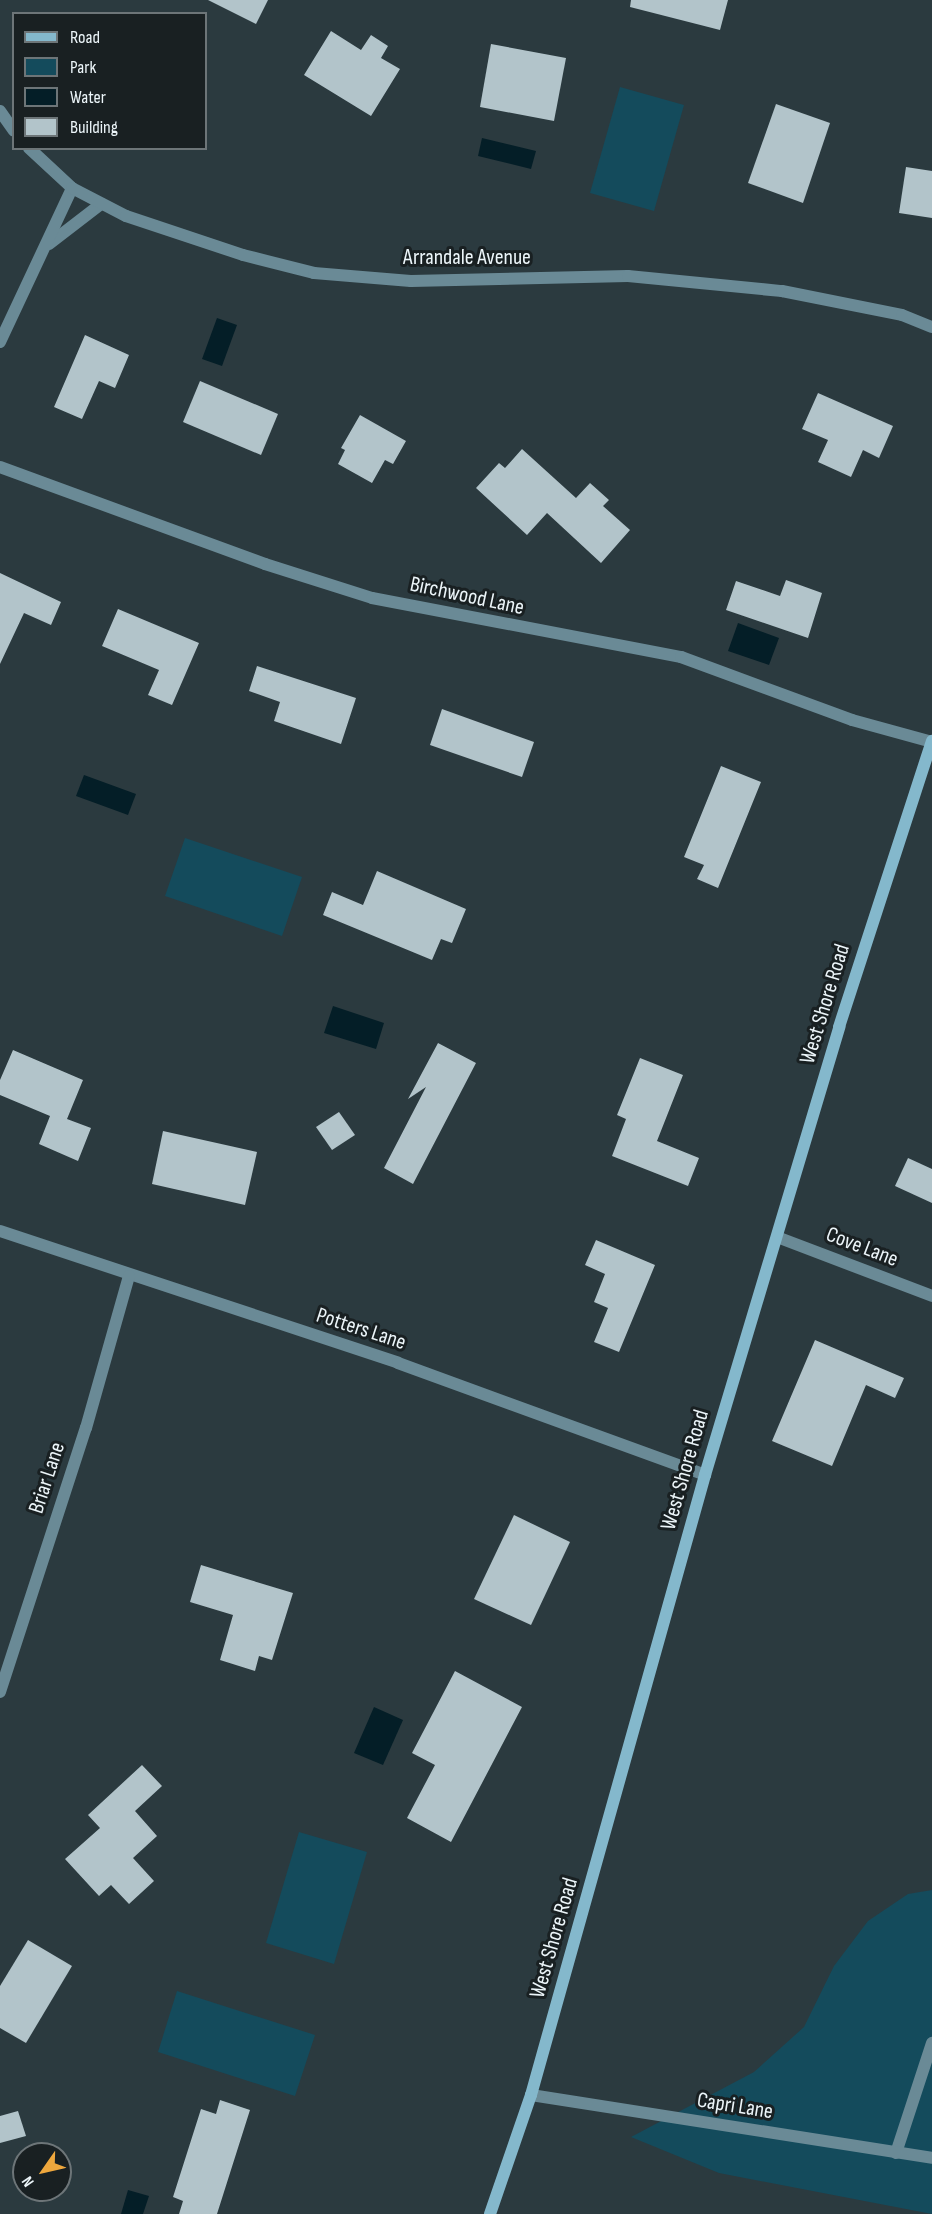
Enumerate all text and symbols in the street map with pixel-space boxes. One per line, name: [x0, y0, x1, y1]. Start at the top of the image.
legend: [12, 12, 207, 150]
text: Road: [70, 27, 100, 48]
text: Park: [70, 57, 96, 78]
text: Water: [70, 87, 106, 108]
text: Building: [70, 117, 118, 138]
street label: Arrandale Avenue: [403, 245, 531, 271]
street label: Birchwood Lane: [407, 571, 527, 621]
street label: West Shore Road: [794, 941, 856, 1067]
street label: Cove Lane: [822, 1221, 902, 1273]
street label: Potters Lane: [313, 1302, 409, 1356]
street label: West Shore Road: [655, 1407, 715, 1533]
street label: Briar Lane: [23, 1439, 71, 1517]
street label: West Shore Road: [524, 1875, 584, 2001]
street label: Capri Lane: [695, 2087, 775, 2125]
north arrow: [12, 2142, 72, 2202]
text: N: [18, 2172, 39, 2190]

